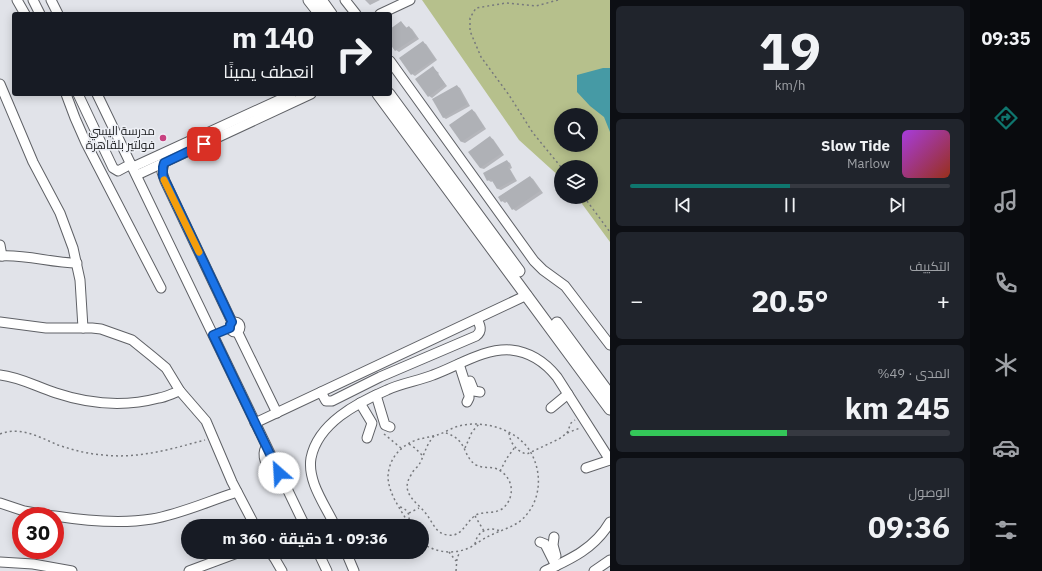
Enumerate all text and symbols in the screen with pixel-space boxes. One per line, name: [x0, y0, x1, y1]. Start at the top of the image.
text: 19: [759, 17, 821, 84]
text: 140 m: [232, 19, 314, 56]
text: 09:35: [981, 27, 1031, 50]
icon: right: [328, 28, 380, 80]
text: انعطف يمينًا: [223, 60, 314, 83]
text: km/h: [775, 77, 805, 94]
icon: directions: [992, 104, 1020, 132]
map controls: [554, 108, 598, 204]
button: search: [554, 108, 598, 152]
place label: مدرسة اليسي فولتير بلقاهرة: [86, 123, 155, 152]
pin: [187, 127, 221, 161]
marker: مدرسة اليسي فولتير بلقاهرة: [158, 133, 168, 143]
icon: arrive: [193, 133, 215, 155]
text: Slow Tide: [821, 136, 890, 155]
text: Marlow: [847, 155, 890, 172]
button: layers: [554, 160, 598, 204]
icon: music: [992, 187, 1020, 215]
icon: previous: [672, 194, 694, 216]
icon: pause: [779, 194, 801, 216]
icon: next: [886, 194, 908, 216]
text: التكييف: [909, 258, 950, 275]
icon: phone: [992, 269, 1020, 297]
text: 20.5°: [751, 281, 829, 320]
text: −: [630, 286, 643, 315]
text: +: [937, 286, 950, 315]
icon: climate: [992, 351, 1020, 379]
text: المدى · 49%: [878, 365, 950, 382]
text: 245 km: [845, 388, 950, 427]
icon: car: [992, 434, 1020, 462]
position arrow: [258, 452, 300, 494]
text: الوصول: [909, 484, 950, 501]
speed limit sign: 30: [12, 507, 64, 559]
text: 09:36: [868, 507, 950, 546]
icon: filters: [992, 516, 1020, 544]
text: 09:36 · 1 دقيقة · 360 m: [223, 529, 387, 548]

